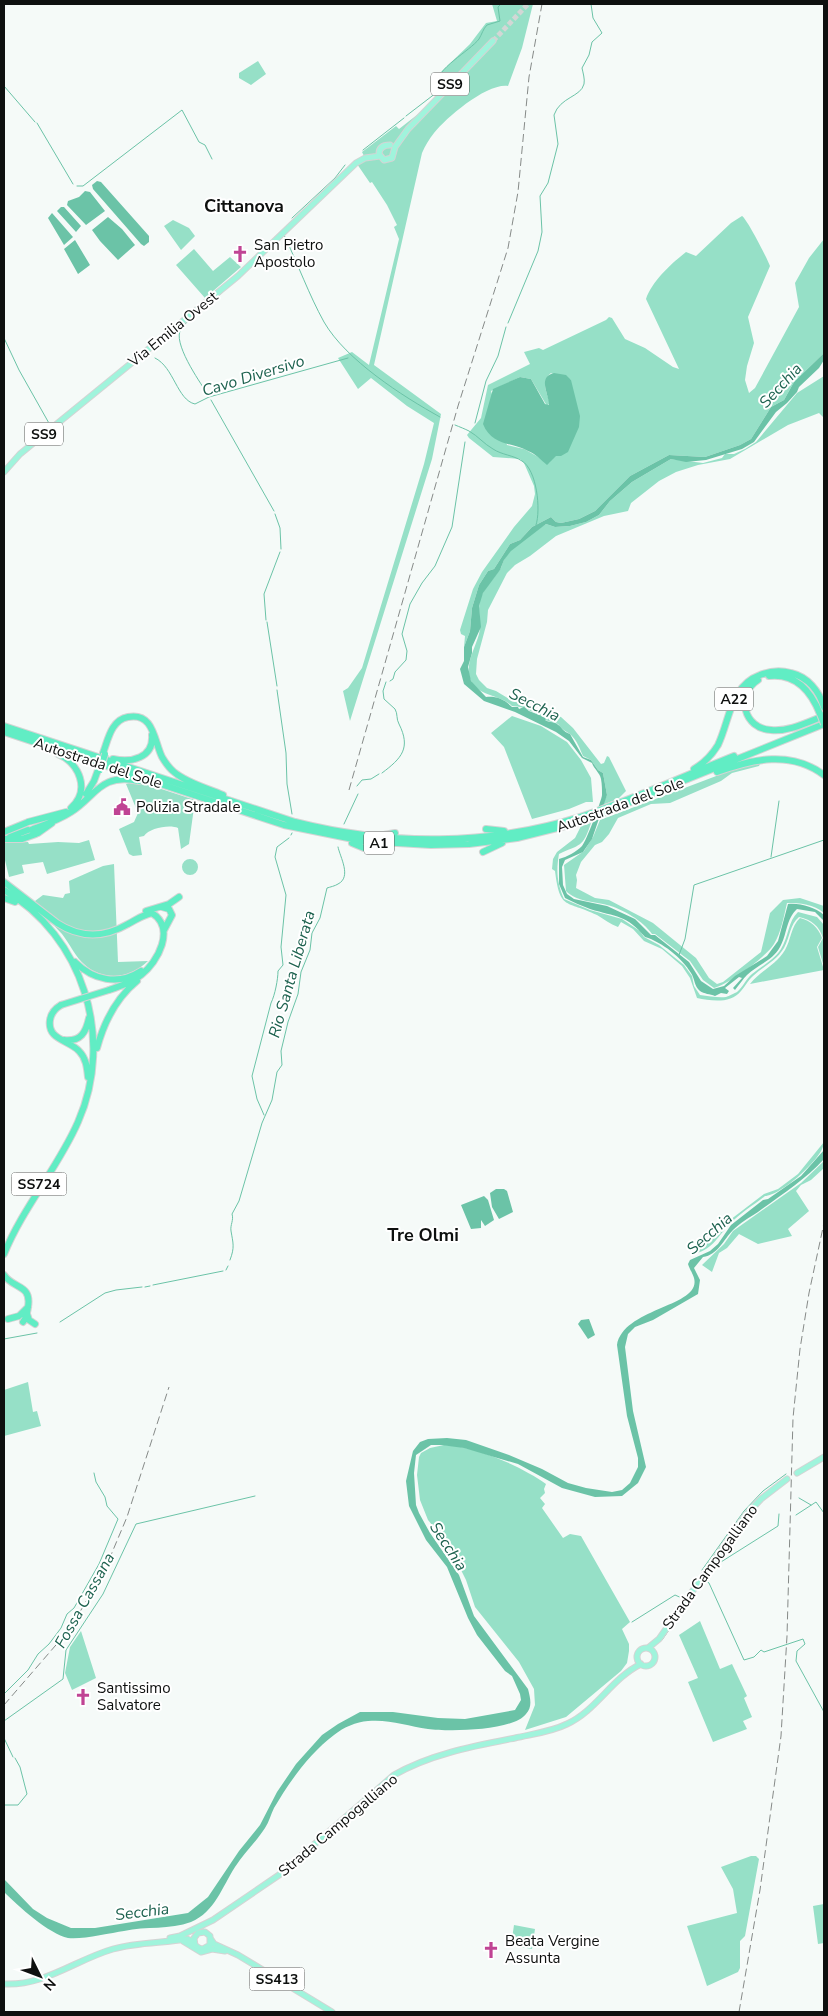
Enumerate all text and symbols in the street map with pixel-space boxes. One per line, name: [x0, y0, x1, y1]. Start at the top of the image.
road number: SS9: [431, 72, 469, 96]
district label: Cittanova: [204, 194, 284, 218]
place label: San Pietro Apostolo: [254, 235, 323, 272]
church icon: San Pietro Apostolo: [230, 244, 250, 264]
street label: Via Emilia Ovest: [123, 286, 223, 372]
water label: Cavo Diversivo: [199, 350, 307, 402]
water label: Secchia: [754, 358, 807, 413]
road number: SS9: [25, 422, 63, 446]
water label: Secchia: [505, 683, 564, 727]
road number: A22: [715, 688, 753, 711]
street label: Autostrada del Sole: [31, 733, 165, 793]
street label: Autostrada del Sole: [554, 773, 686, 837]
public building icon: Polizia Stradale: [112, 797, 132, 817]
place label: Polizia Stradale: [136, 797, 240, 817]
road number: A1: [364, 831, 394, 854]
water label: Rio Santa Liberata: [263, 908, 321, 1041]
road number: SS724: [12, 1172, 66, 1196]
water label: Secchia: [682, 1208, 737, 1260]
district label: Tre Olmi: [387, 1223, 459, 1247]
street label: Strada Campogalliano: [658, 1500, 762, 1634]
water label: Secchia: [424, 1518, 472, 1575]
water label: Fossa Cassana: [50, 1549, 120, 1652]
place label: Santissimo Salvatore: [97, 1678, 171, 1715]
church icon: Santissimo Salvatore: [73, 1687, 93, 1707]
street label: Strada Campogalliano: [274, 1769, 402, 1881]
water label: Secchia: [114, 1898, 170, 1926]
place label: Beata Vergine Assunta: [505, 1931, 600, 1968]
church icon: Beata Vergine Assunta: [481, 1940, 501, 1960]
north arrow: [15, 1951, 65, 2001]
road number: SS413: [250, 1968, 304, 1990]
text: N: [39, 1974, 60, 1995]

